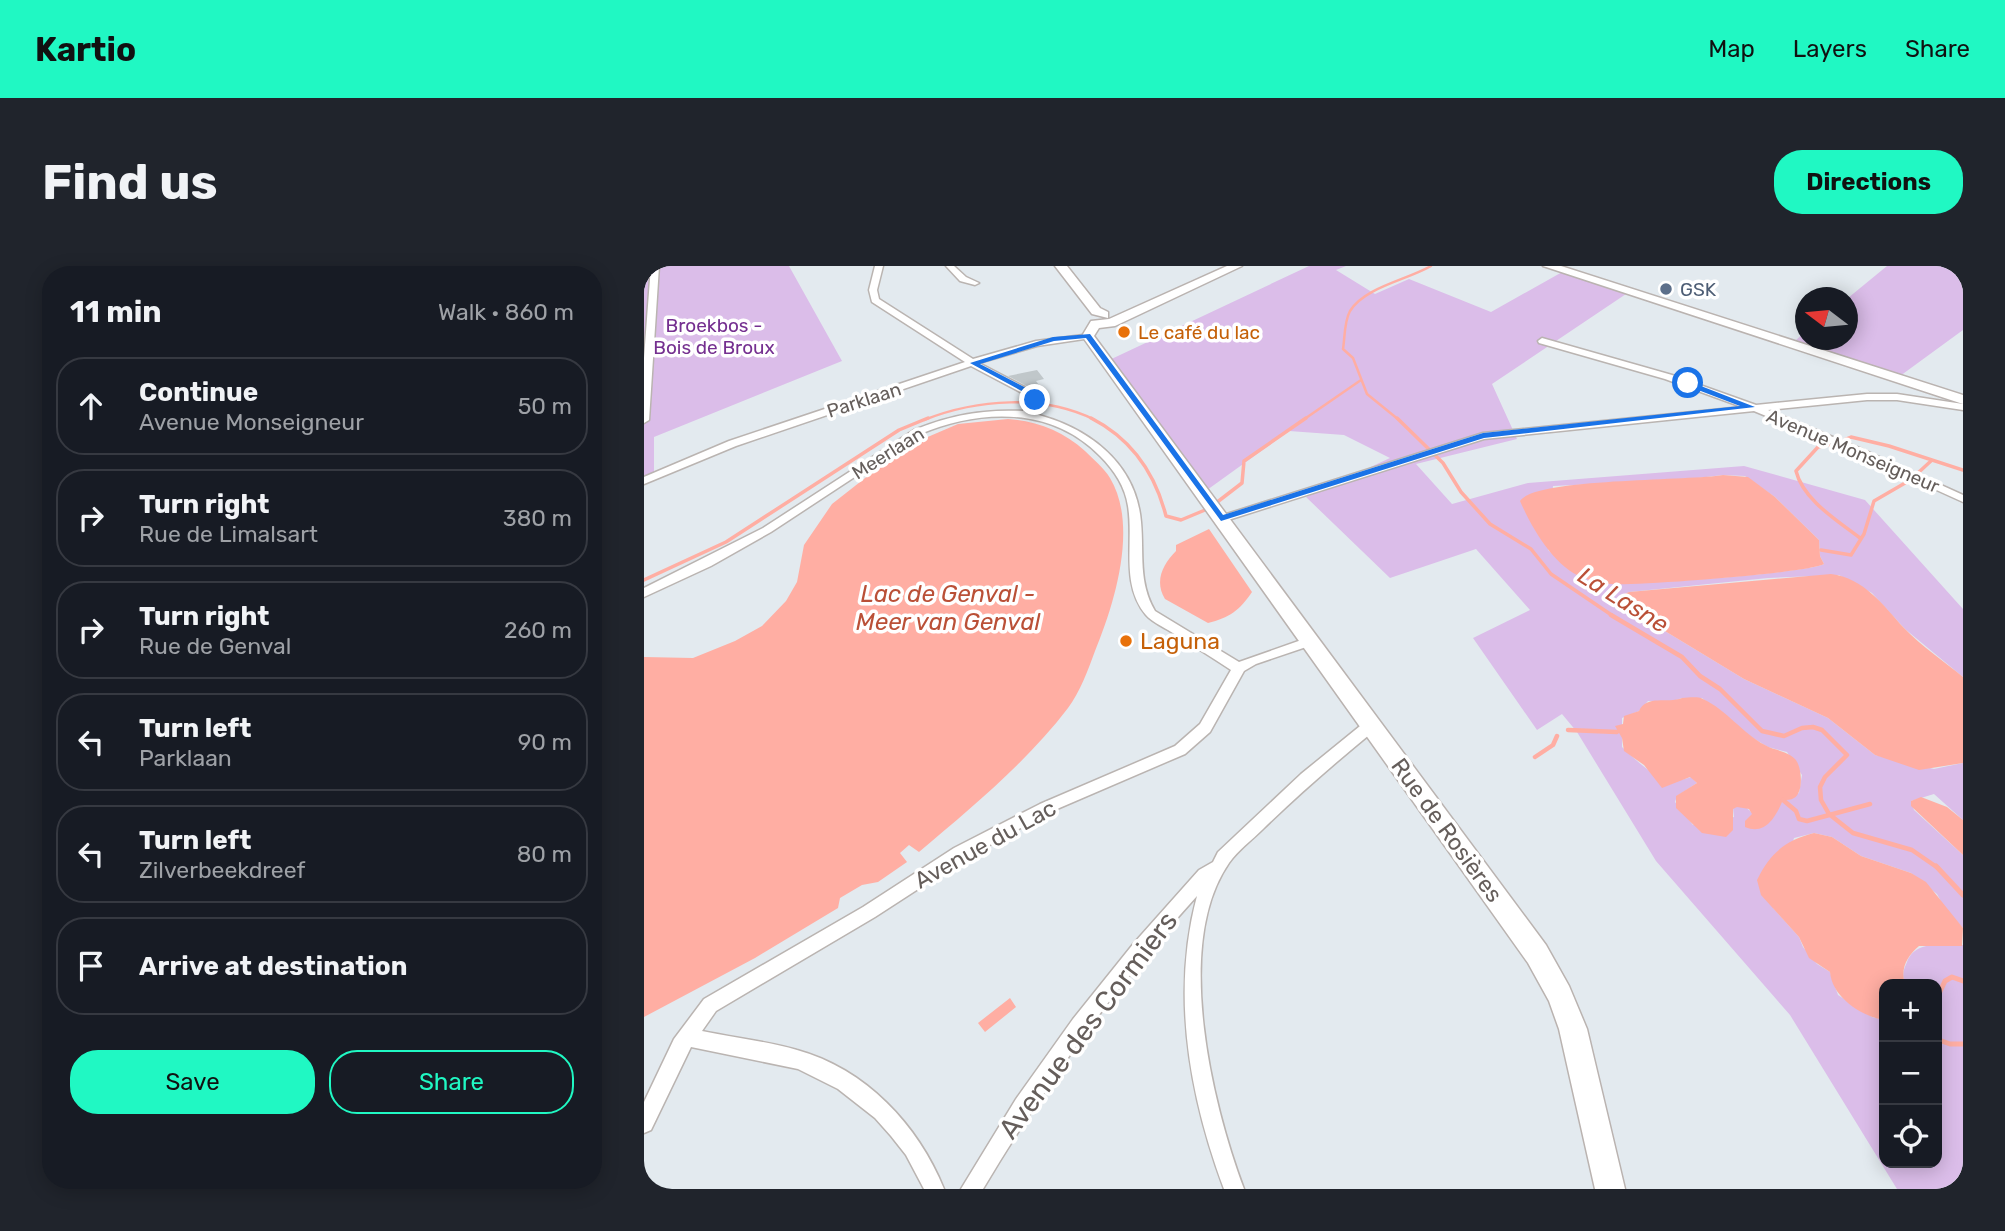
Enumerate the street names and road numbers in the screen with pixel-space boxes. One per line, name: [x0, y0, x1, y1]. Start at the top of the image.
street label: Parklaan: [824, 377, 904, 423]
street label: Avenue Monseigneur: [1763, 404, 1944, 498]
street label: Meerlaan: [848, 422, 928, 484]
street label: Rue de Rosières: [1385, 753, 1509, 907]
street label: Avenue du Lac: [909, 794, 1061, 894]
street label: Avenue des Cormiers: [992, 905, 1184, 1145]

